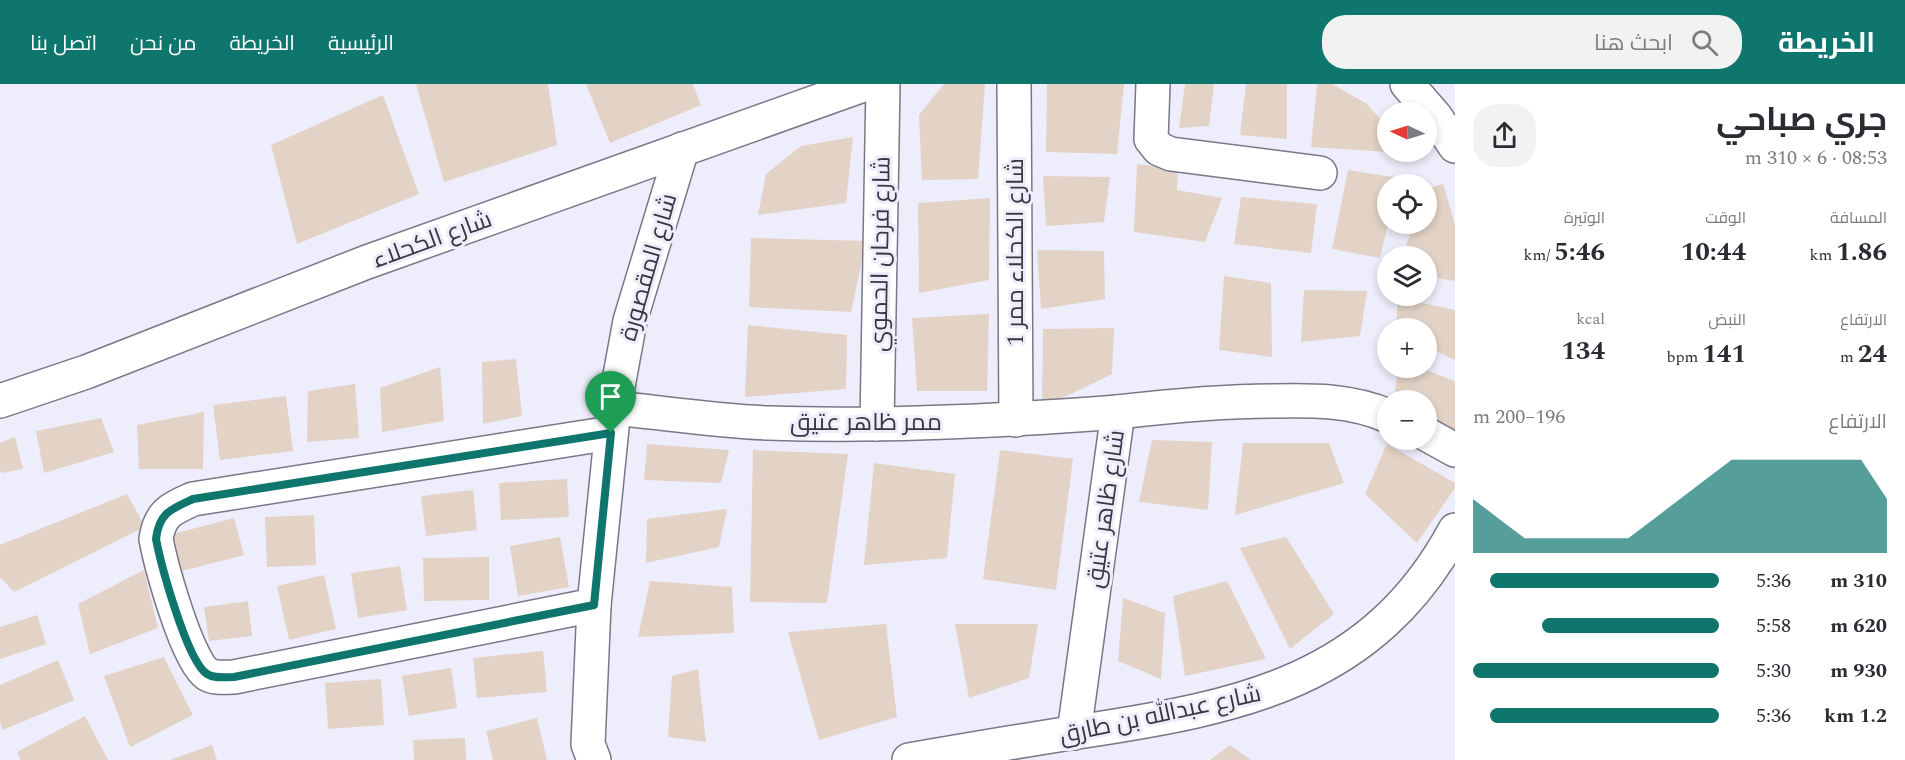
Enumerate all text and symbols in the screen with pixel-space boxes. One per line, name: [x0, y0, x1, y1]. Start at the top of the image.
search box: [1322, 15, 1742, 69]
text: الخريطة: [1778, 22, 1875, 65]
icon: search: [1688, 26, 1721, 59]
text: ابحث هنا: [1594, 27, 1673, 60]
text: اتصل بنا: [30, 28, 97, 60]
text: من نحن: [130, 28, 196, 60]
text: الخريطة: [229, 28, 295, 60]
text: الرئيسية: [328, 28, 394, 60]
text: جري صباحي: [1716, 95, 1887, 145]
north arrow: [1377, 102, 1437, 162]
map controls: [1377, 102, 1437, 450]
button: share: [1473, 104, 1536, 167]
text: 08:53 · 6 × 310 m: [1745, 143, 1887, 173]
street label: شارع فرحان الحموي: [861, 156, 901, 352]
street label: شارع الكحلاء ممر 1: [998, 158, 1034, 346]
button: locate: [1377, 174, 1437, 234]
street label: شارع المقصورة: [611, 189, 687, 345]
street label: شارع الكحلاء: [367, 202, 497, 278]
text: الوتيرة: [1564, 206, 1605, 230]
text: الوقت: [1705, 206, 1746, 230]
text: المسافة: [1830, 206, 1887, 230]
text: 5:46: [1554, 232, 1605, 272]
text: 10:44: [1681, 232, 1746, 272]
text: 1.86: [1836, 232, 1887, 272]
text: /km: [1524, 243, 1554, 267]
text: km: [1810, 243, 1836, 267]
button: layers: [1377, 246, 1437, 306]
text: kcal: [1576, 307, 1605, 331]
text: النبض: [1708, 308, 1746, 332]
text: الارتفاع: [1840, 308, 1887, 332]
button: +: [1377, 318, 1437, 378]
text: 134: [1561, 331, 1605, 371]
text: 141: [1702, 334, 1746, 374]
text: 24: [1858, 334, 1887, 374]
text: bpm: [1666, 345, 1702, 369]
text: m: [1840, 345, 1858, 369]
pin: [585, 371, 636, 433]
icon: arrive: [594, 380, 627, 413]
button: −: [1377, 390, 1437, 450]
text: 196–200 m: [1473, 402, 1565, 432]
street label: ممر ظاهر عتيق: [790, 405, 942, 441]
text: الارتفاع: [1828, 407, 1887, 437]
street label: شارع ظاهر عتيق: [1077, 428, 1135, 591]
text: 5:36: [1756, 566, 1791, 596]
text: 310 m: [1830, 566, 1887, 596]
text: 5:58: [1756, 611, 1791, 641]
text: 620 m: [1830, 611, 1887, 641]
text: 5:30: [1756, 656, 1791, 686]
text: 930 m: [1830, 656, 1887, 686]
street label: شارع عبدالله بن طارق: [1056, 676, 1264, 754]
text: 5:36: [1756, 701, 1791, 731]
text: 1.2 km: [1824, 701, 1887, 731]

